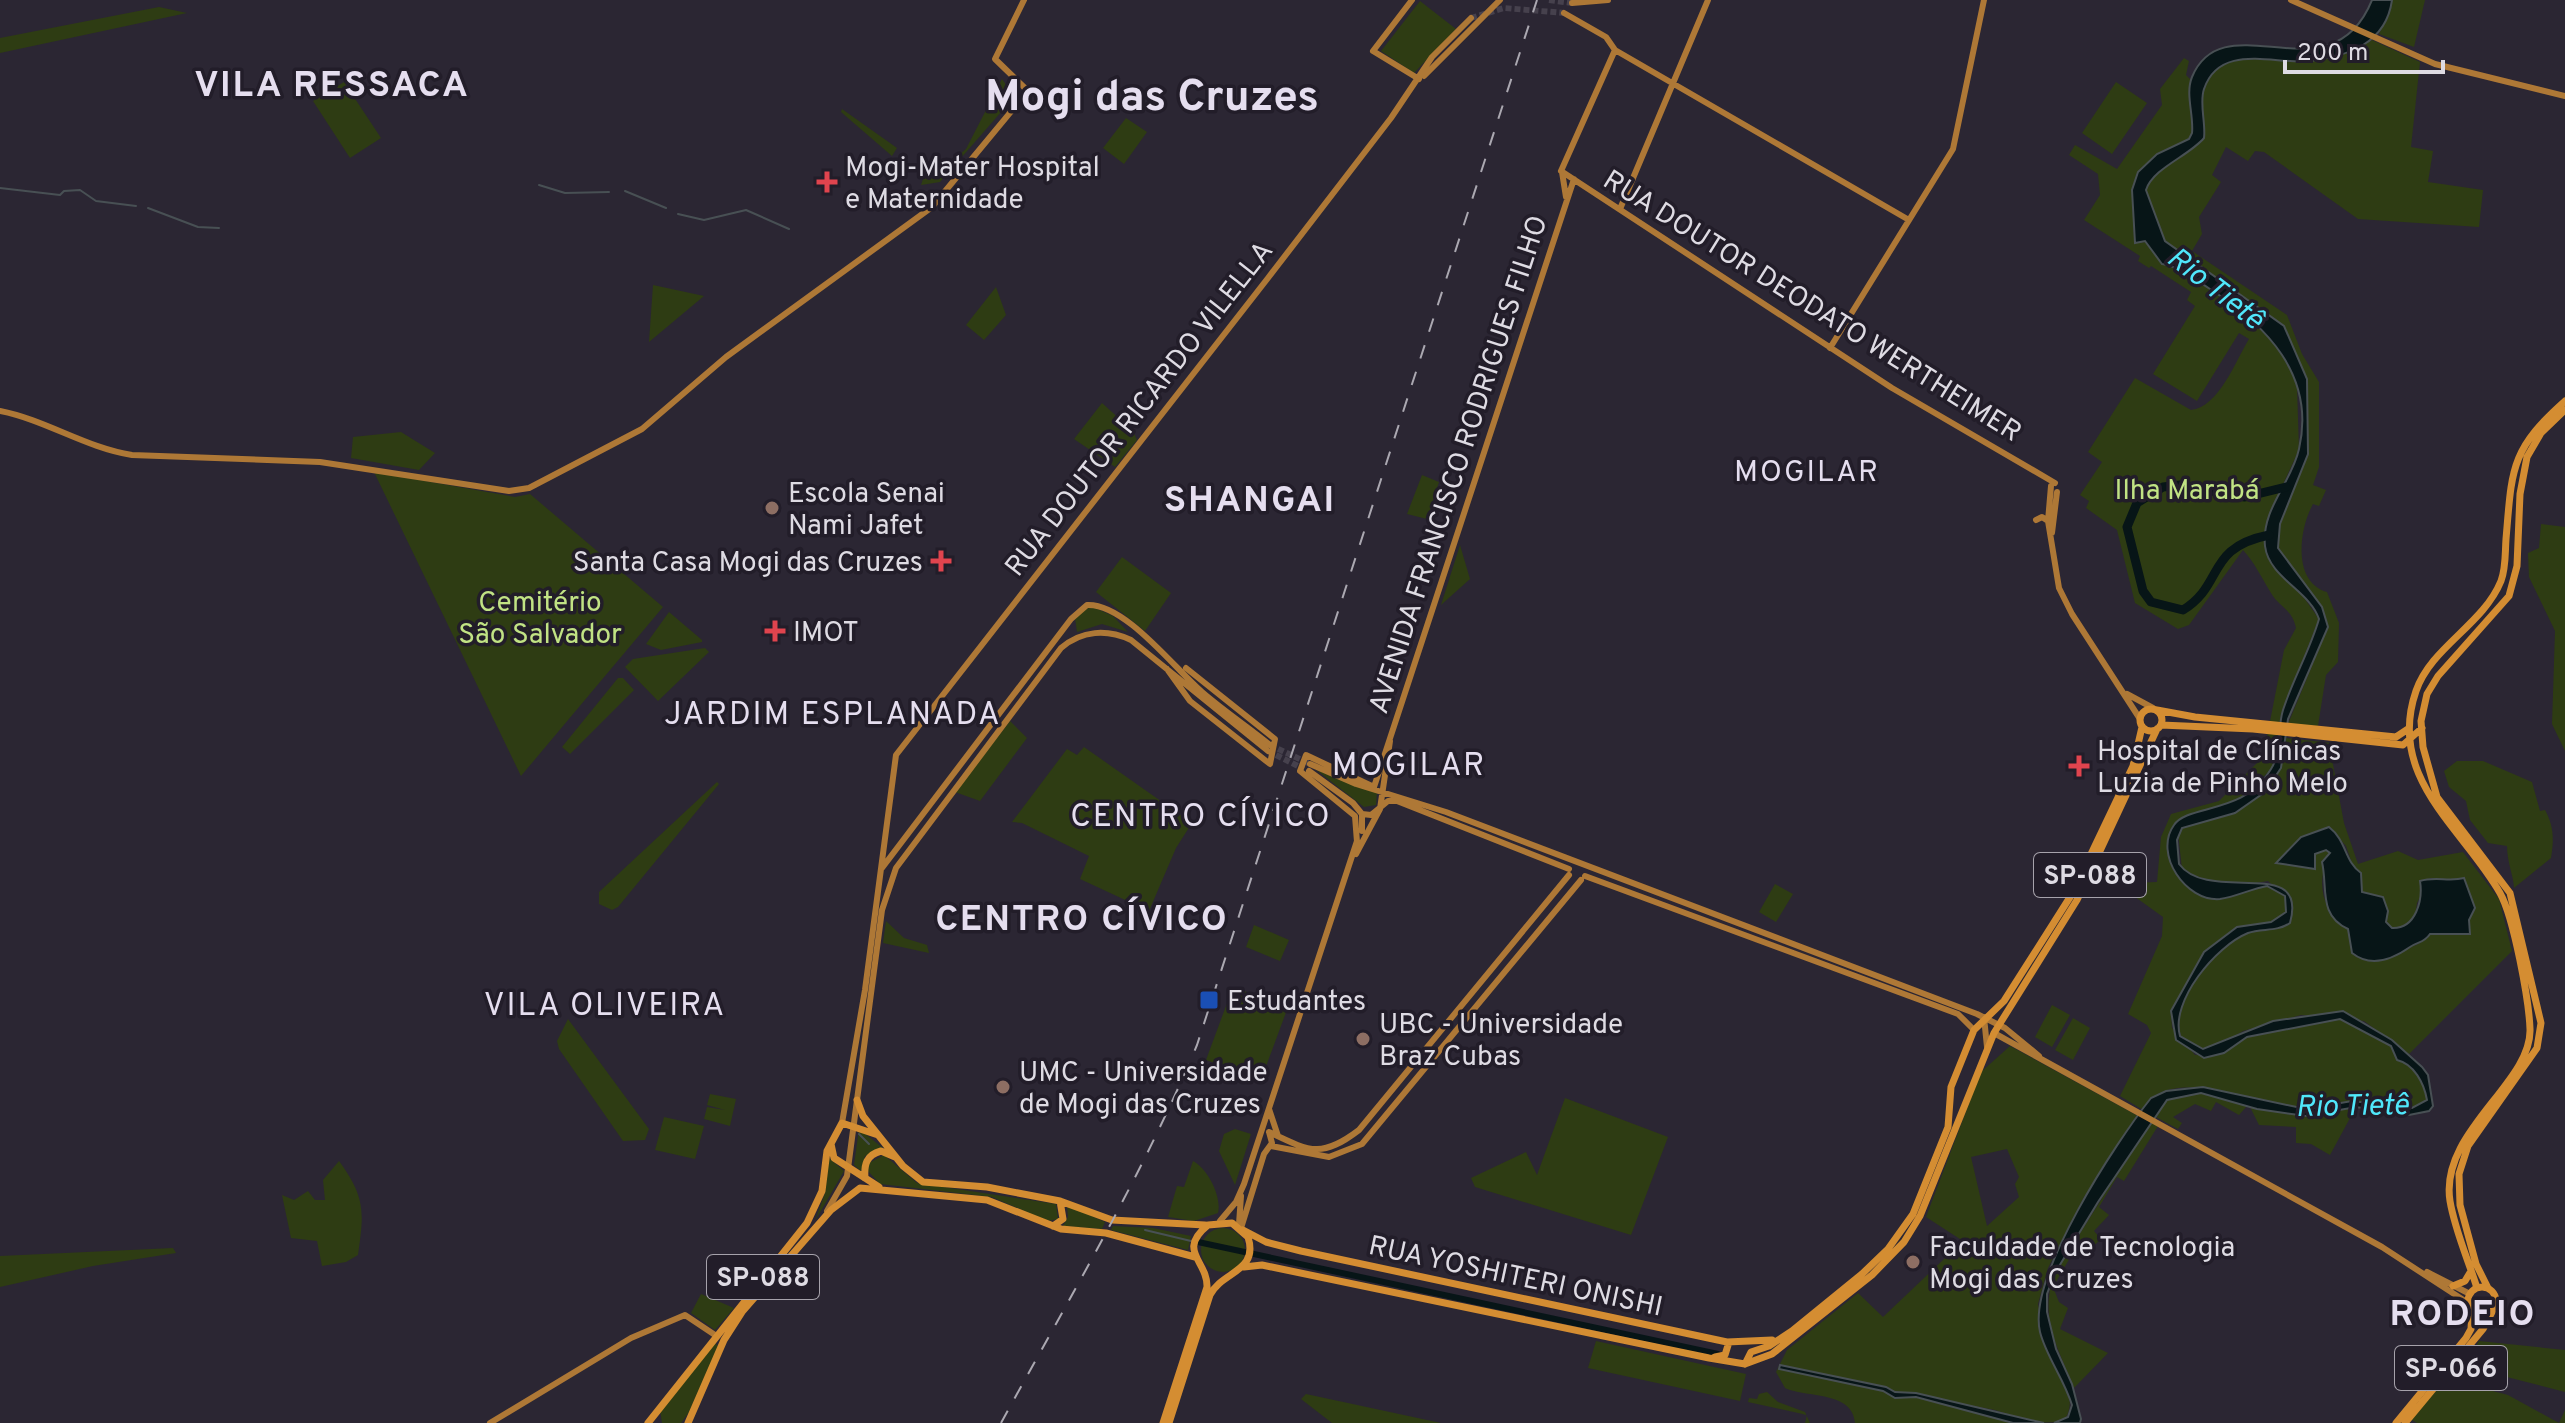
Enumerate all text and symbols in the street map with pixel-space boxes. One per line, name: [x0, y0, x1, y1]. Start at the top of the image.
scale bar: [2285, 24, 2443, 74]
text: 200 m: [2297, 39, 2368, 69]
district label: VILA RESSACA: [194, 64, 470, 110]
district label: Mogi das Cruzes: [985, 71, 1319, 127]
place label: Mogi-Mater Hospital e Maternidade: [845, 151, 1100, 219]
street label: RUA DOUTOR DEODATO WERTHEIMER: [1595, 163, 2027, 452]
marker: Mogi-Mater Hospital e Maternidade: [816, 171, 838, 193]
street label: AVENIDA FRANCISCO RODRIGUES FILHO: [1362, 211, 1558, 719]
street label: RUA DOUTOR RICARDO VILELLA: [998, 235, 1283, 585]
water label: Rio Tietê: [2159, 241, 2272, 340]
district label: MOGILAR: [1734, 455, 1880, 492]
park label: Ilha Marabá: [2115, 474, 2259, 510]
place label: Escola Senai Nami Jafet: [788, 477, 945, 545]
district label: SHANGAI: [1164, 479, 1336, 525]
marker: Escola Senai Nami Jafet: [763, 499, 781, 517]
place label: Santa Casa Mogi das Cruzes: [573, 546, 923, 582]
marker: Santa Casa Mogi das Cruzes: [930, 550, 952, 572]
park label: Cemitério São Salvador: [458, 586, 622, 654]
place label: IMOT: [793, 616, 859, 652]
marker: IMOT: [764, 620, 786, 642]
district label: JARDIM ESPLANADA: [664, 696, 1002, 736]
place label: Hospital de Clínicas Luzia de Pinho Melo: [2097, 735, 2348, 803]
district label: MOGILAR: [1332, 747, 1486, 787]
marker: Hospital de Clínicas Luzia de Pinho Melo: [2068, 755, 2090, 777]
district label: CENTRO CÍVICO: [1070, 796, 1332, 838]
road number: SP-088: [2034, 853, 2146, 897]
district label: CENTRO CÍVICO: [935, 896, 1229, 944]
place label: Estudantes: [1227, 985, 1366, 1021]
district label: VILA OLIVEIRA: [484, 987, 726, 1027]
marker: Estudantes: [1198, 989, 1220, 1011]
place label: UBC - Universidade Braz Cubas: [1379, 1008, 1623, 1076]
marker: UBC - Universidade Braz Cubas: [1354, 1030, 1372, 1048]
place label: UMC - Universidade de Mogi das Cruzes: [1019, 1056, 1268, 1124]
marker: UMC - Universidade de Mogi das Cruzes: [994, 1078, 1012, 1096]
water label: Rio Tietê: [2295, 1088, 2410, 1127]
street label: RUA YOSHITERI ONISHI: [1365, 1229, 1666, 1327]
place label: Faculdade de Tecnologia Mogi das Cruzes: [1929, 1231, 2235, 1299]
marker: Faculdade de Tecnologia Mogi das Cruzes: [1904, 1253, 1922, 1271]
road number: SP-088: [707, 1255, 819, 1299]
district label: RODEIO: [2390, 1293, 2536, 1339]
road number: SP-066: [2395, 1346, 2507, 1390]

